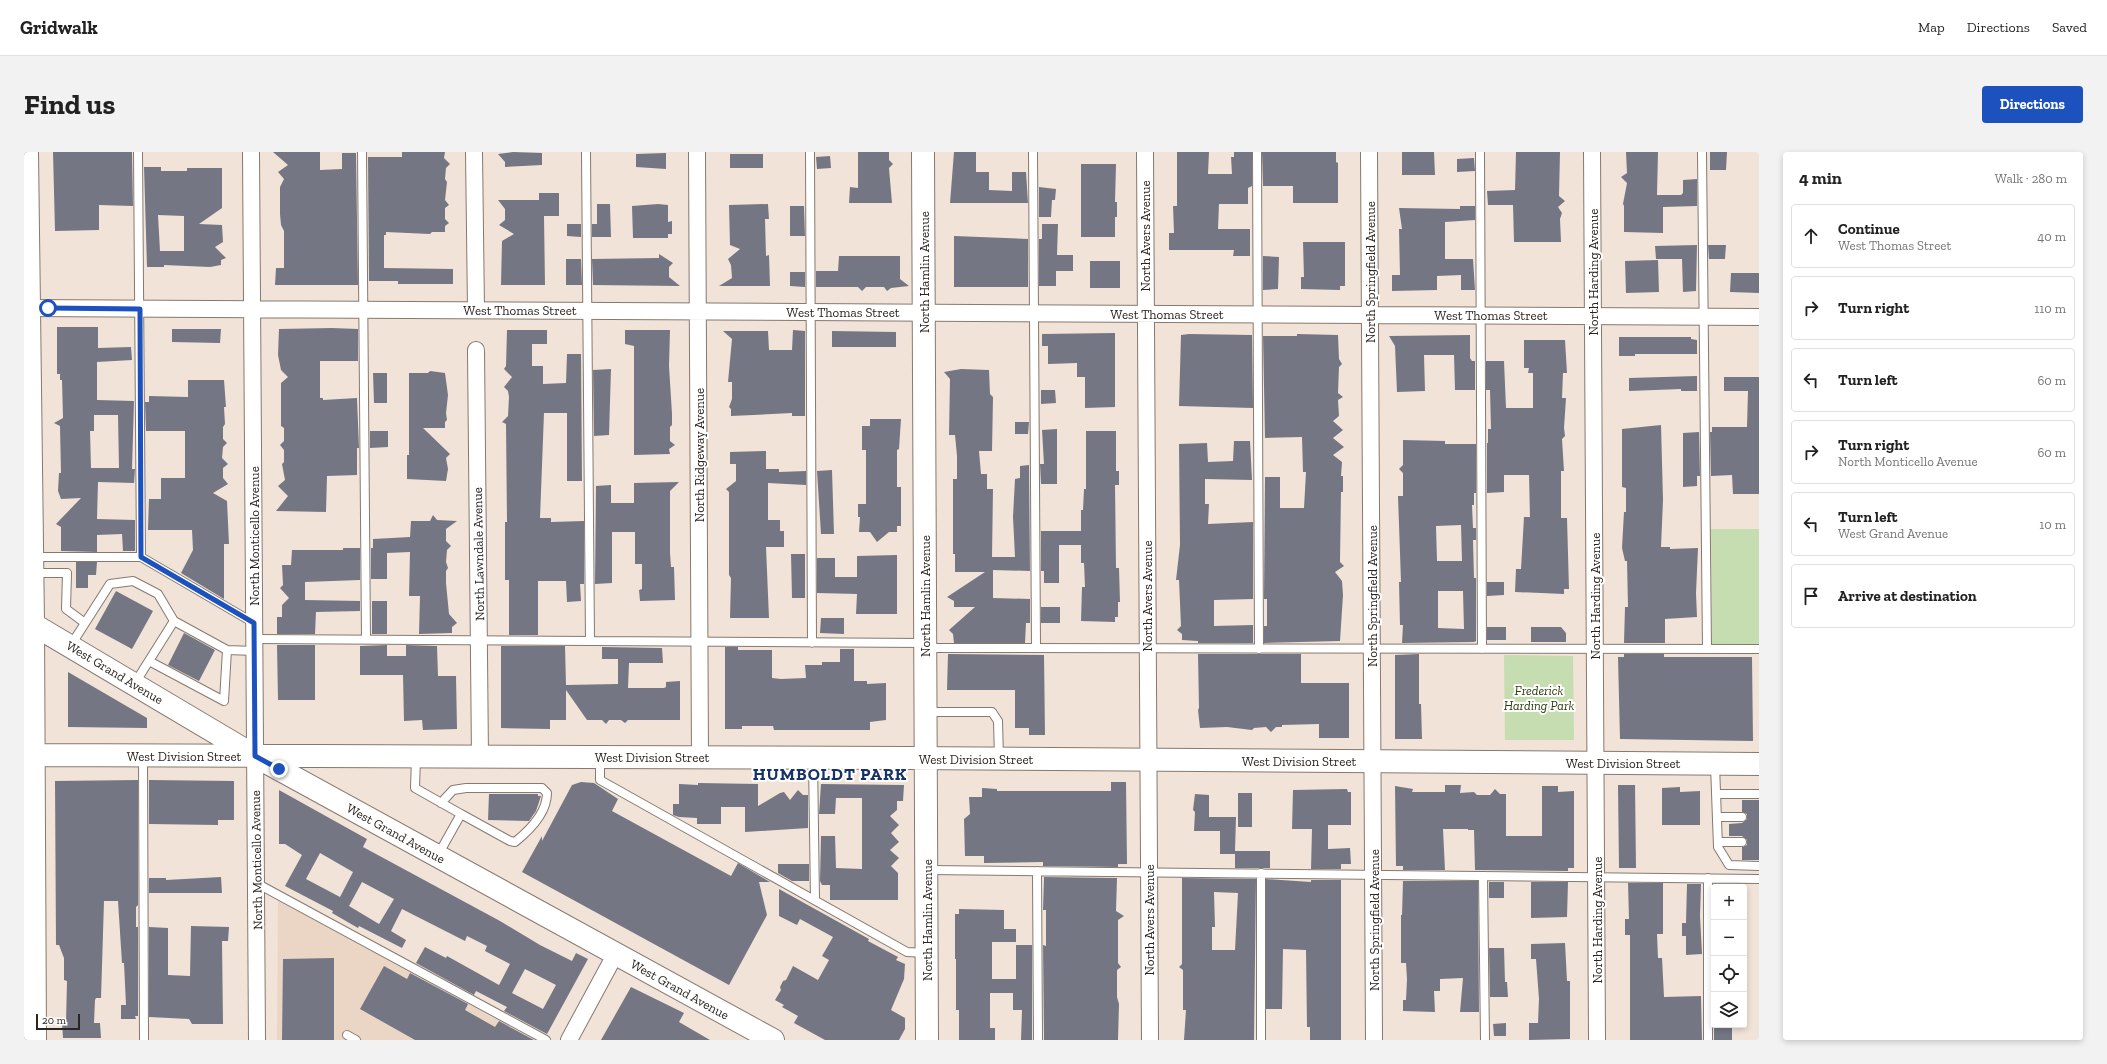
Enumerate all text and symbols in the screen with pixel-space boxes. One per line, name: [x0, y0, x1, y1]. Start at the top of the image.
text: Gridwalk: [20, 16, 98, 39]
text: Map: [1918, 19, 1945, 36]
text: Directions: [1967, 19, 2030, 36]
text: Saved: [2052, 19, 2087, 36]
button: Directions: [1982, 86, 2083, 123]
text: Find us: [24, 88, 115, 121]
text: 4 min: [1799, 168, 1842, 188]
text: Walk · 280 m: [1995, 171, 2067, 186]
street label: North Avers Avenue: [1138, 180, 1153, 292]
street label: North Springfield Avenue: [1363, 201, 1378, 343]
street label: North Harding Avenue: [1586, 209, 1601, 335]
street label: North Hamlin Avenue: [917, 211, 932, 333]
text: Continue: [1838, 220, 1900, 238]
icon: ahead: [1800, 225, 1822, 247]
text: 40 m: [2037, 229, 2066, 244]
text: West Thomas Street: [1838, 238, 1951, 253]
icon: right: [1800, 297, 1822, 319]
route start: [39, 299, 57, 317]
text: Turn right: [1838, 299, 1909, 317]
text: 110 m: [2034, 301, 2066, 316]
street label: West Thomas Street: [463, 303, 577, 318]
street label: West Thomas Street: [786, 305, 900, 320]
street label: West Thomas Street: [1110, 307, 1224, 322]
street label: West Thomas Street: [1434, 308, 1548, 323]
icon: left: [1800, 369, 1822, 391]
text: Turn left: [1838, 371, 1898, 389]
text: 60 m: [2037, 373, 2066, 388]
street label: North Ridgeway Avenue: [692, 388, 707, 522]
text: Turn right: [1838, 436, 1909, 454]
icon: right: [1800, 441, 1822, 463]
text: 60 m: [2037, 445, 2066, 460]
text: North Monticello Avenue: [1838, 454, 1978, 469]
street label: North Monticello Avenue: [247, 466, 262, 606]
street label: North Lawndale Avenue: [470, 487, 487, 621]
text: Turn left: [1838, 508, 1898, 526]
icon: left: [1800, 513, 1822, 535]
text: 10 m: [2039, 517, 2066, 532]
street label: North Springfield Avenue: [1365, 525, 1380, 667]
text: West Grand Avenue: [1838, 526, 1948, 541]
street label: North Harding Avenue: [1588, 533, 1603, 659]
street label: North Hamlin Avenue: [918, 535, 933, 657]
street label: North Avers Avenue: [1140, 540, 1155, 652]
icon: arrive: [1800, 585, 1822, 607]
text: Arrive at destination: [1838, 587, 1977, 605]
street label: West Grand Avenue: [64, 638, 166, 707]
park label: Frederick Harding Park: [1504, 683, 1574, 713]
street label: West Division Street: [127, 749, 242, 764]
street label: West Division Street: [595, 750, 710, 765]
street label: West Division Street: [919, 752, 1034, 767]
street label: West Division Street: [1242, 754, 1357, 769]
street label: West Division Street: [1566, 756, 1681, 771]
route end: [270, 760, 288, 778]
district label: HUMBOLDT PARK: [753, 764, 907, 784]
street label: North Monticello Avenue: [248, 790, 265, 930]
street label: West Grand Avenue: [344, 800, 448, 867]
street label: North Springfield Avenue: [1367, 849, 1382, 991]
street label: North Harding Avenue: [1590, 857, 1605, 983]
street label: North Hamlin Avenue: [920, 859, 935, 981]
street label: North Avers Avenue: [1142, 864, 1157, 976]
map controls: [1711, 884, 1747, 1028]
button: +: [1711, 884, 1747, 920]
button: −: [1711, 920, 1747, 956]
street label: West Grand Avenue: [628, 956, 732, 1023]
button: locate: [1711, 956, 1747, 992]
button: layers: [1711, 992, 1747, 1028]
scale bar: [36, 1012, 80, 1031]
text: 20 m: [42, 1014, 66, 1027]

